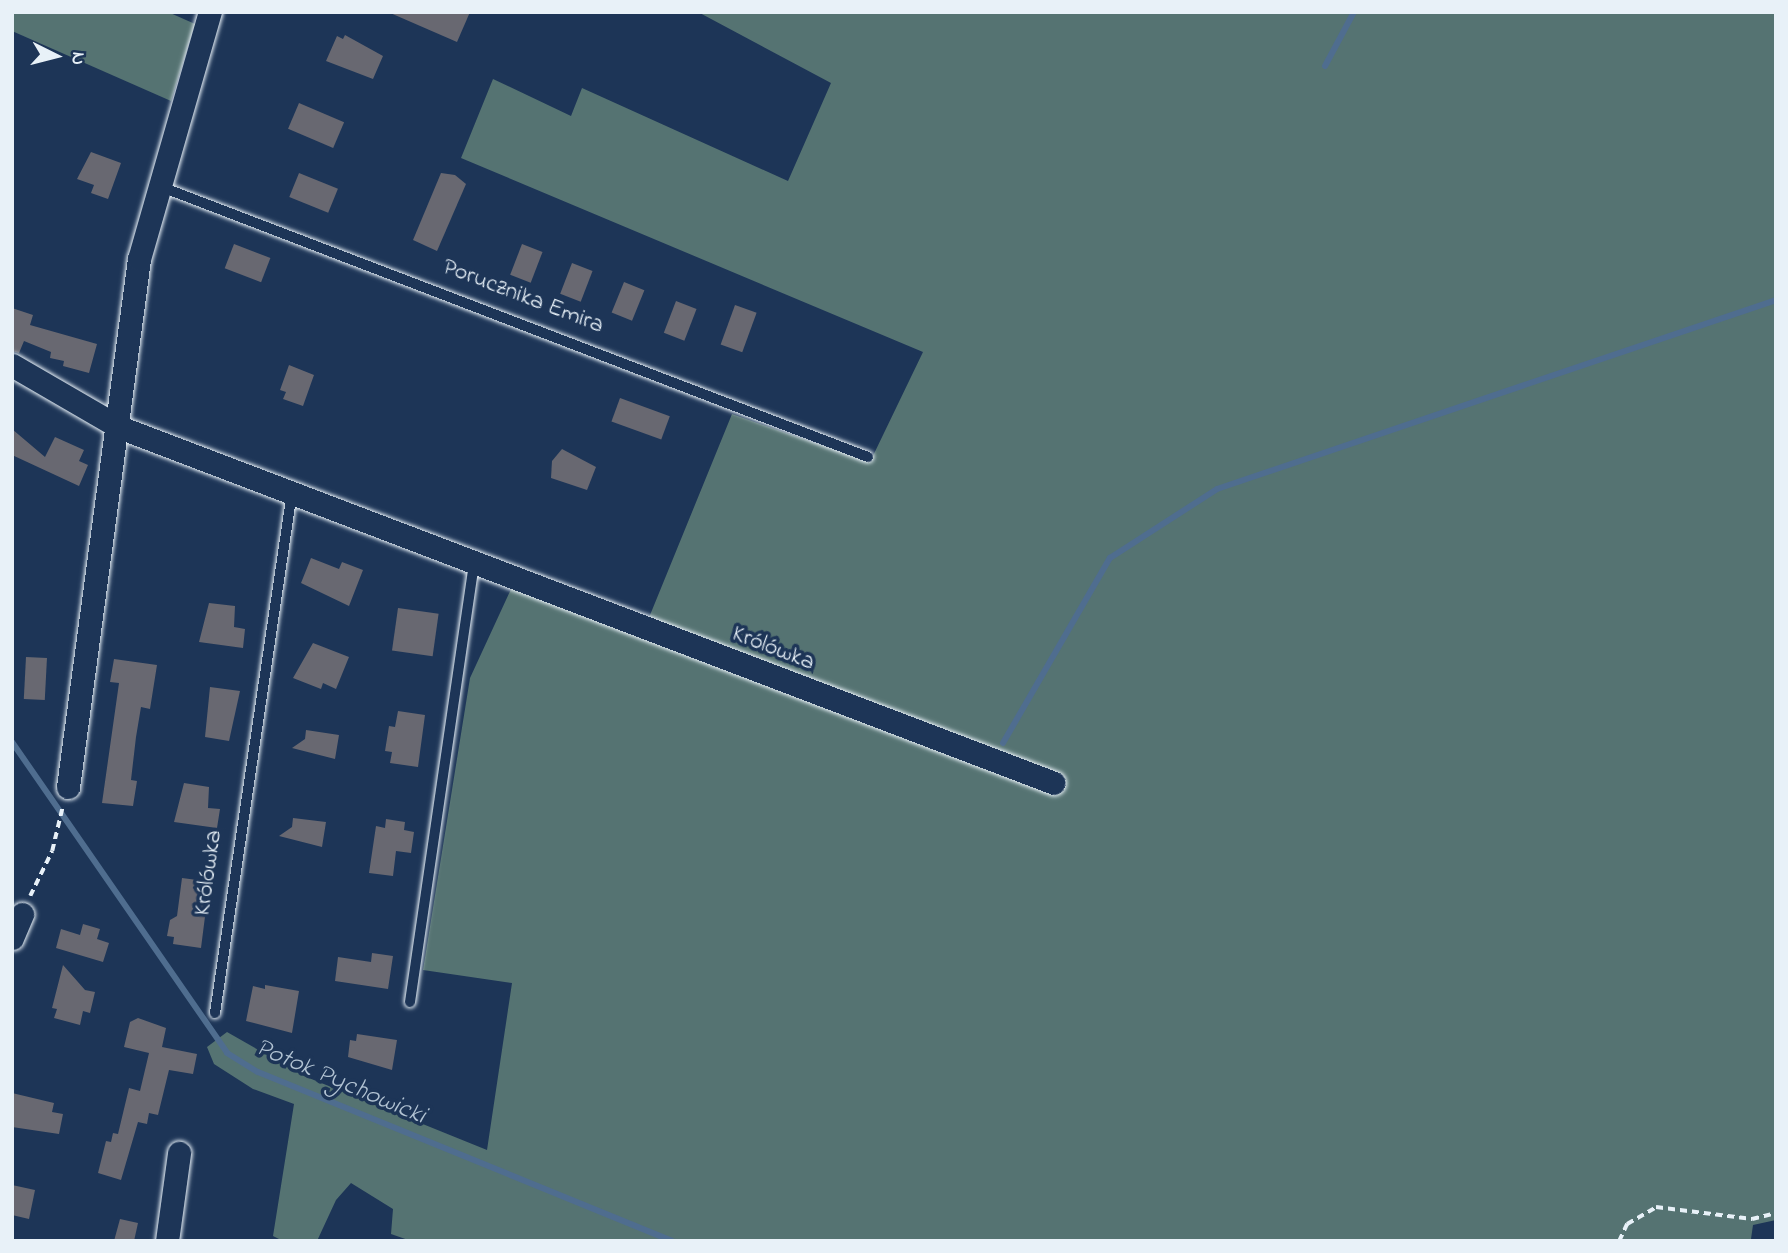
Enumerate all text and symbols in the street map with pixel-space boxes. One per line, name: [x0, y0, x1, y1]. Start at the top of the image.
north arrow: [21, 21, 91, 91]
text: N: [63, 50, 91, 66]
street label: Porucznika Emira: [438, 253, 608, 341]
street label: Królówka: [728, 620, 818, 678]
street label: Królówka: [189, 828, 229, 918]
water label: Potok Pychowicki: [250, 1033, 430, 1133]

